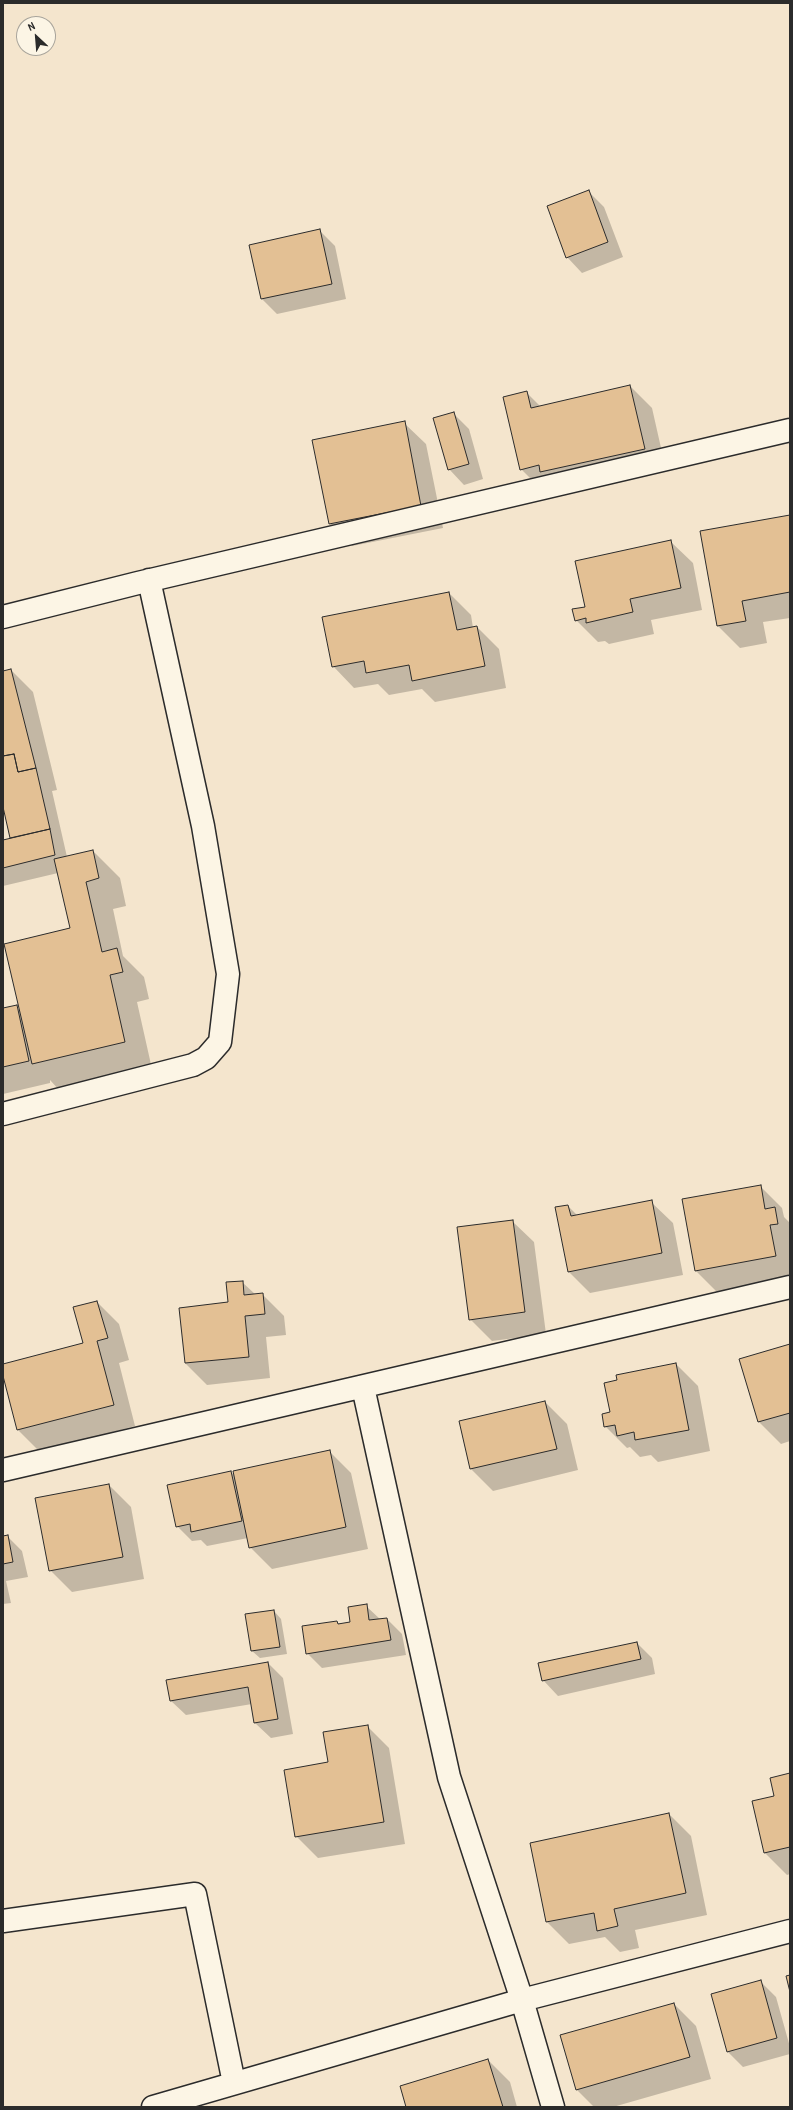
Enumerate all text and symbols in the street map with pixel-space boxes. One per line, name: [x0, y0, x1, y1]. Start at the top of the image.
north arrow: [16, 16, 56, 56]
text: N: [25, 19, 37, 34]

